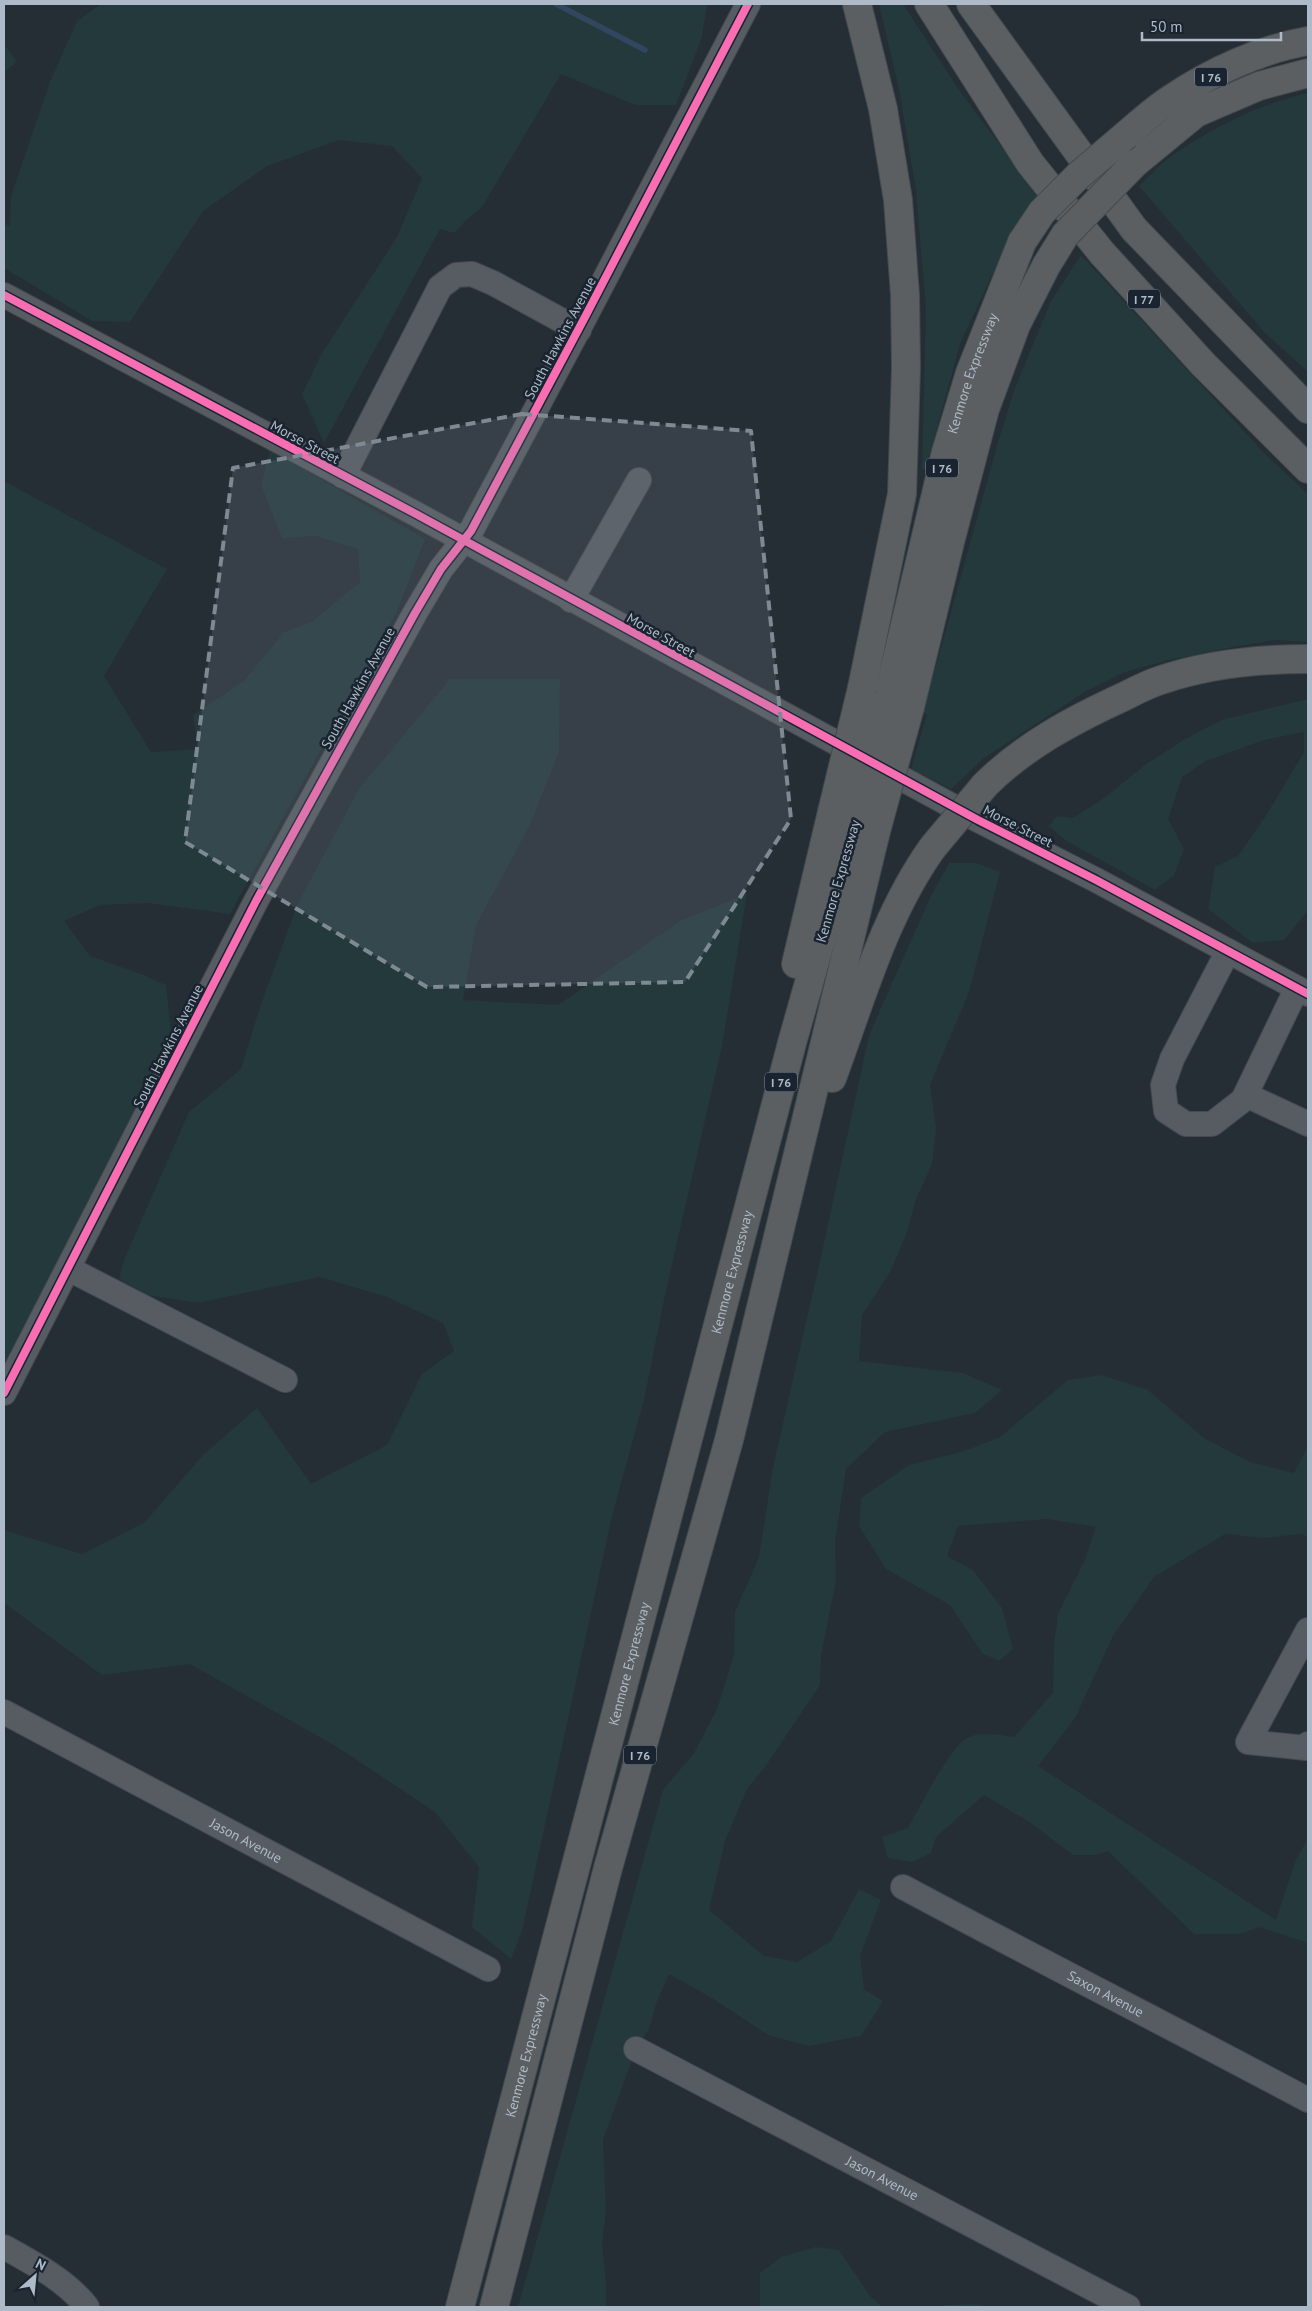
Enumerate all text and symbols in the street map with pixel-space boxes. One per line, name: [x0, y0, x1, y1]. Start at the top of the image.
scale bar: [1142, 10, 1281, 42]
text: 50 m: [1150, 17, 1183, 36]
road number: I 76: [1195, 68, 1227, 86]
street label: South Hawkins Avenue: [520, 274, 600, 402]
road number: I 77: [1128, 290, 1160, 308]
street label: Kenmore Expressway: [943, 310, 1002, 436]
street label: Morse Street: [267, 416, 343, 468]
road number: I 76: [926, 458, 958, 478]
street label: Morse Street: [623, 609, 699, 661]
street label: South Hawkins Avenue: [317, 624, 399, 752]
street label: Morse Street: [980, 801, 1056, 851]
street label: Kenmore Expressway: [812, 817, 864, 944]
street label: South Hawkins Avenue: [129, 981, 207, 1111]
road number: I 76: [765, 1072, 797, 1092]
street label: Kenmore Expressway: [707, 1208, 757, 1336]
street label: Kenmore Expressway: [604, 1600, 654, 1728]
road number: I 76: [624, 1746, 656, 1764]
street label: Jason Avenue: [206, 1814, 285, 1867]
street label: Saxon Avenue: [1064, 1966, 1147, 2021]
street label: Kenmore Expressway: [501, 1991, 551, 2119]
street label: Jason Avenue: [842, 2151, 921, 2204]
north arrow: [10, 2251, 60, 2301]
text: N: [33, 2254, 49, 2275]

